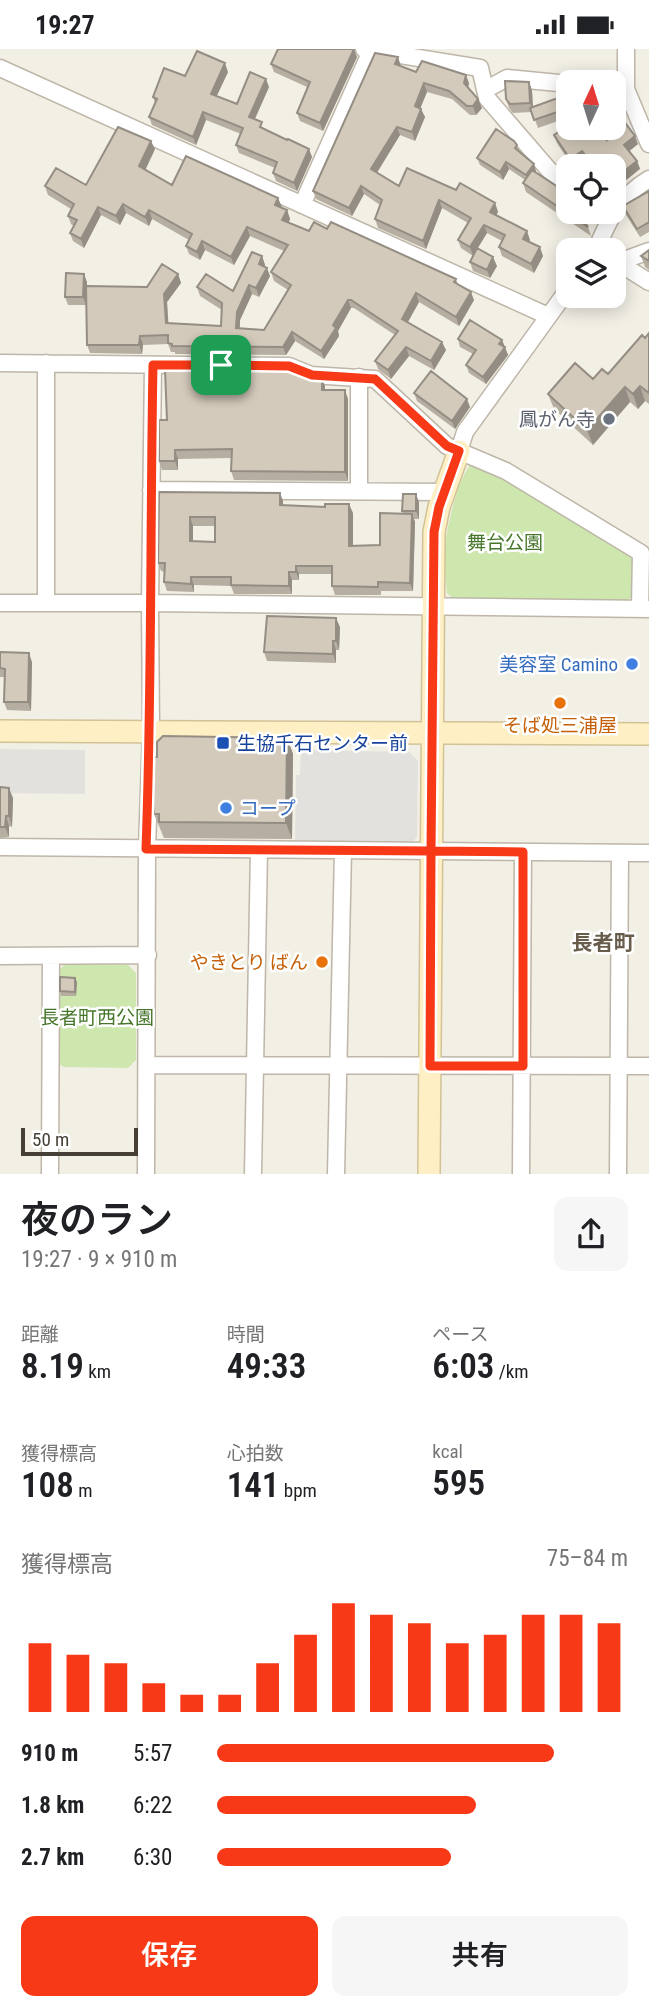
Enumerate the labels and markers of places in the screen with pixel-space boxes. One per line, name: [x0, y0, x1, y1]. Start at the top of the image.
pin: [191, 335, 251, 395]
place label: 鳳がん寺: [519, 408, 595, 431]
marker: 鳳がん寺: [601, 411, 617, 427]
place label: 美容室 Camino: [499, 653, 618, 676]
marker: 美容室 Camino: [624, 656, 640, 672]
marker: そば処三浦屋: [552, 695, 568, 711]
place label: そば処三浦屋: [503, 714, 617, 737]
place label: 生協千石センター前: [237, 732, 408, 755]
marker: 生協千石センター前: [215, 735, 231, 751]
place label: コープ: [240, 797, 296, 820]
marker: コープ: [218, 800, 234, 816]
place label: やきとり ばん: [190, 951, 308, 974]
marker: やきとり ばん: [314, 954, 330, 970]

